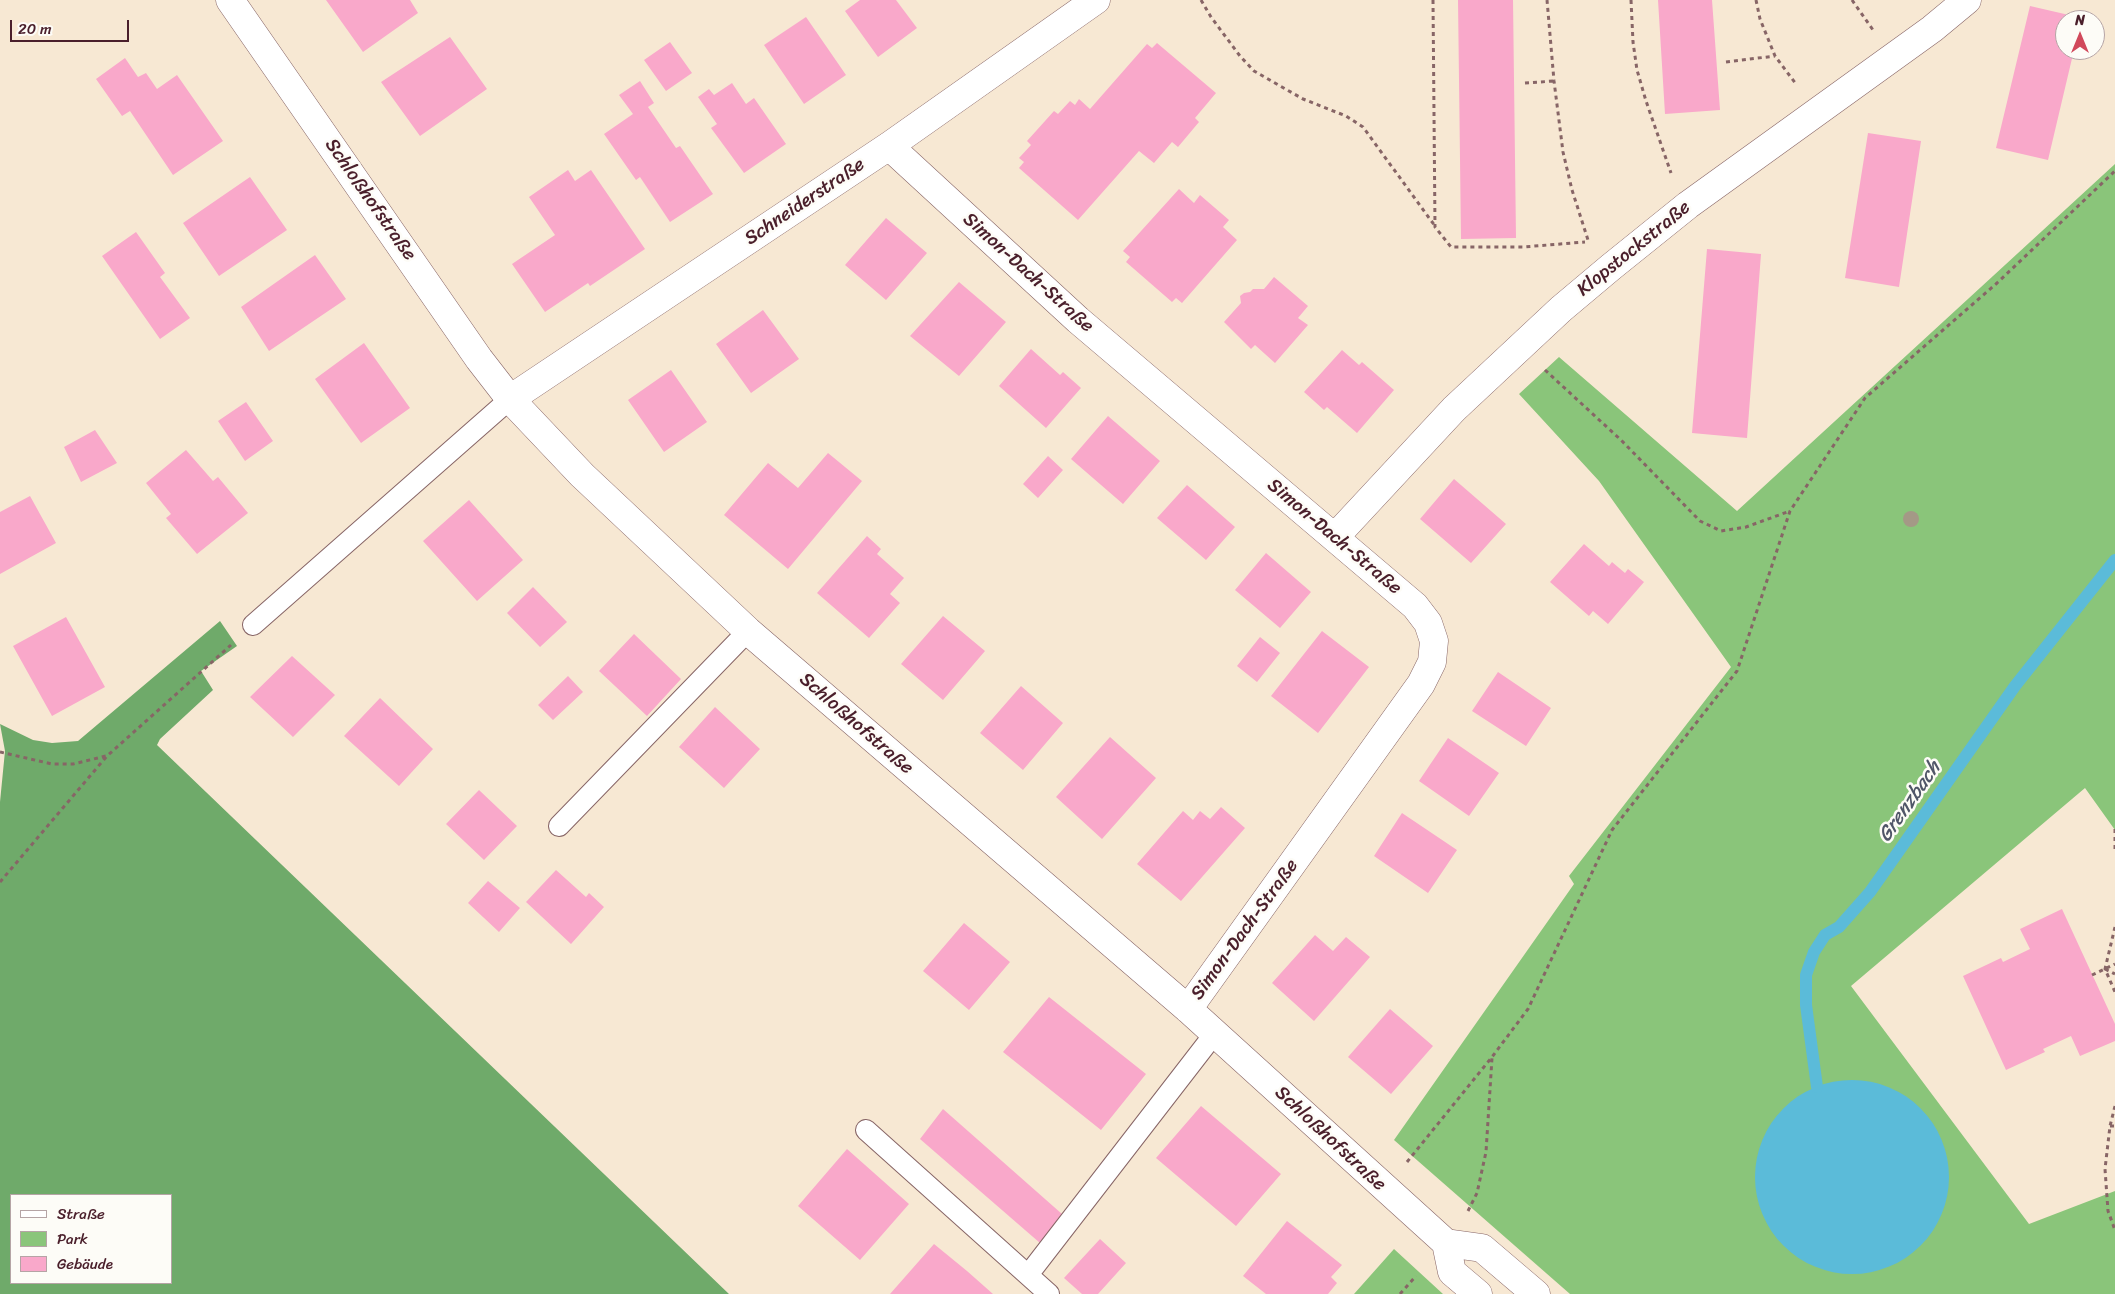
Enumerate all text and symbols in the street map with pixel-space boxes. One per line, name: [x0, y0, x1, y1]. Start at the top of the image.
text: N: [2075, 8, 2085, 33]
scale bar: [12, 10, 131, 42]
north arrow: [2055, 10, 2105, 60]
text: 20 m: [18, 16, 52, 42]
street label: Schloßhofstraße: [319, 135, 421, 265]
street label: Schneiderstraße: [741, 153, 869, 251]
street label: Klopstockstraße: [1573, 196, 1695, 302]
street label: Simon-Dach-Straße: [958, 208, 1098, 338]
street label: Simon-Dach-Straße: [1262, 474, 1406, 600]
street label: Schloßhofstraße: [794, 668, 918, 780]
water label: Grenzbach: [1874, 757, 1946, 847]
street label: Simon-Dach-Straße: [1186, 855, 1304, 1005]
street label: Schloßhofstraße: [1270, 1082, 1390, 1196]
legend: [10, 1194, 172, 1284]
text: Straße: [57, 1201, 105, 1227]
text: Park: [57, 1226, 88, 1252]
text: Gebäude: [57, 1251, 113, 1277]

